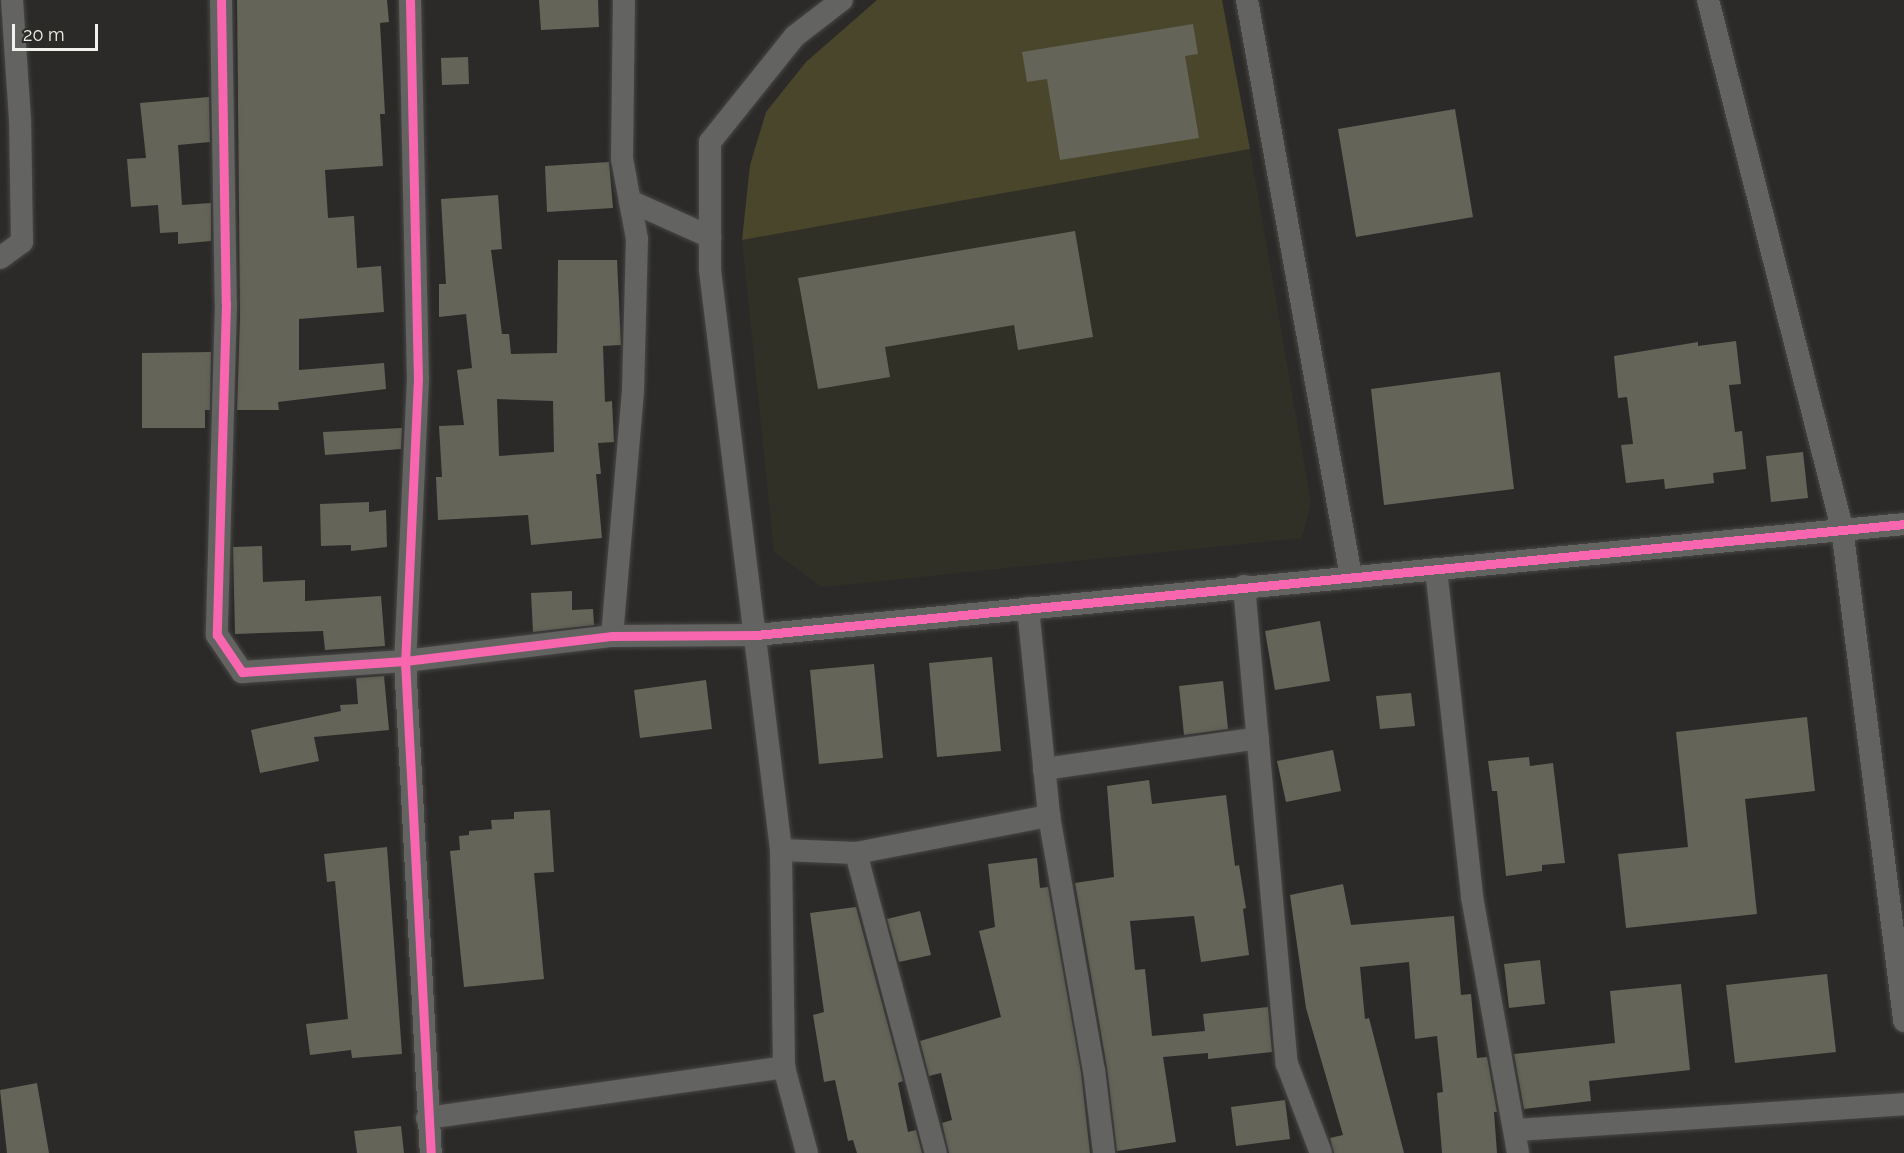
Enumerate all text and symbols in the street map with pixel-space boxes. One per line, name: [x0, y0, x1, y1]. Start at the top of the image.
scale bar: [15, 12, 100, 50]
text: 20 m: [23, 24, 65, 45]

